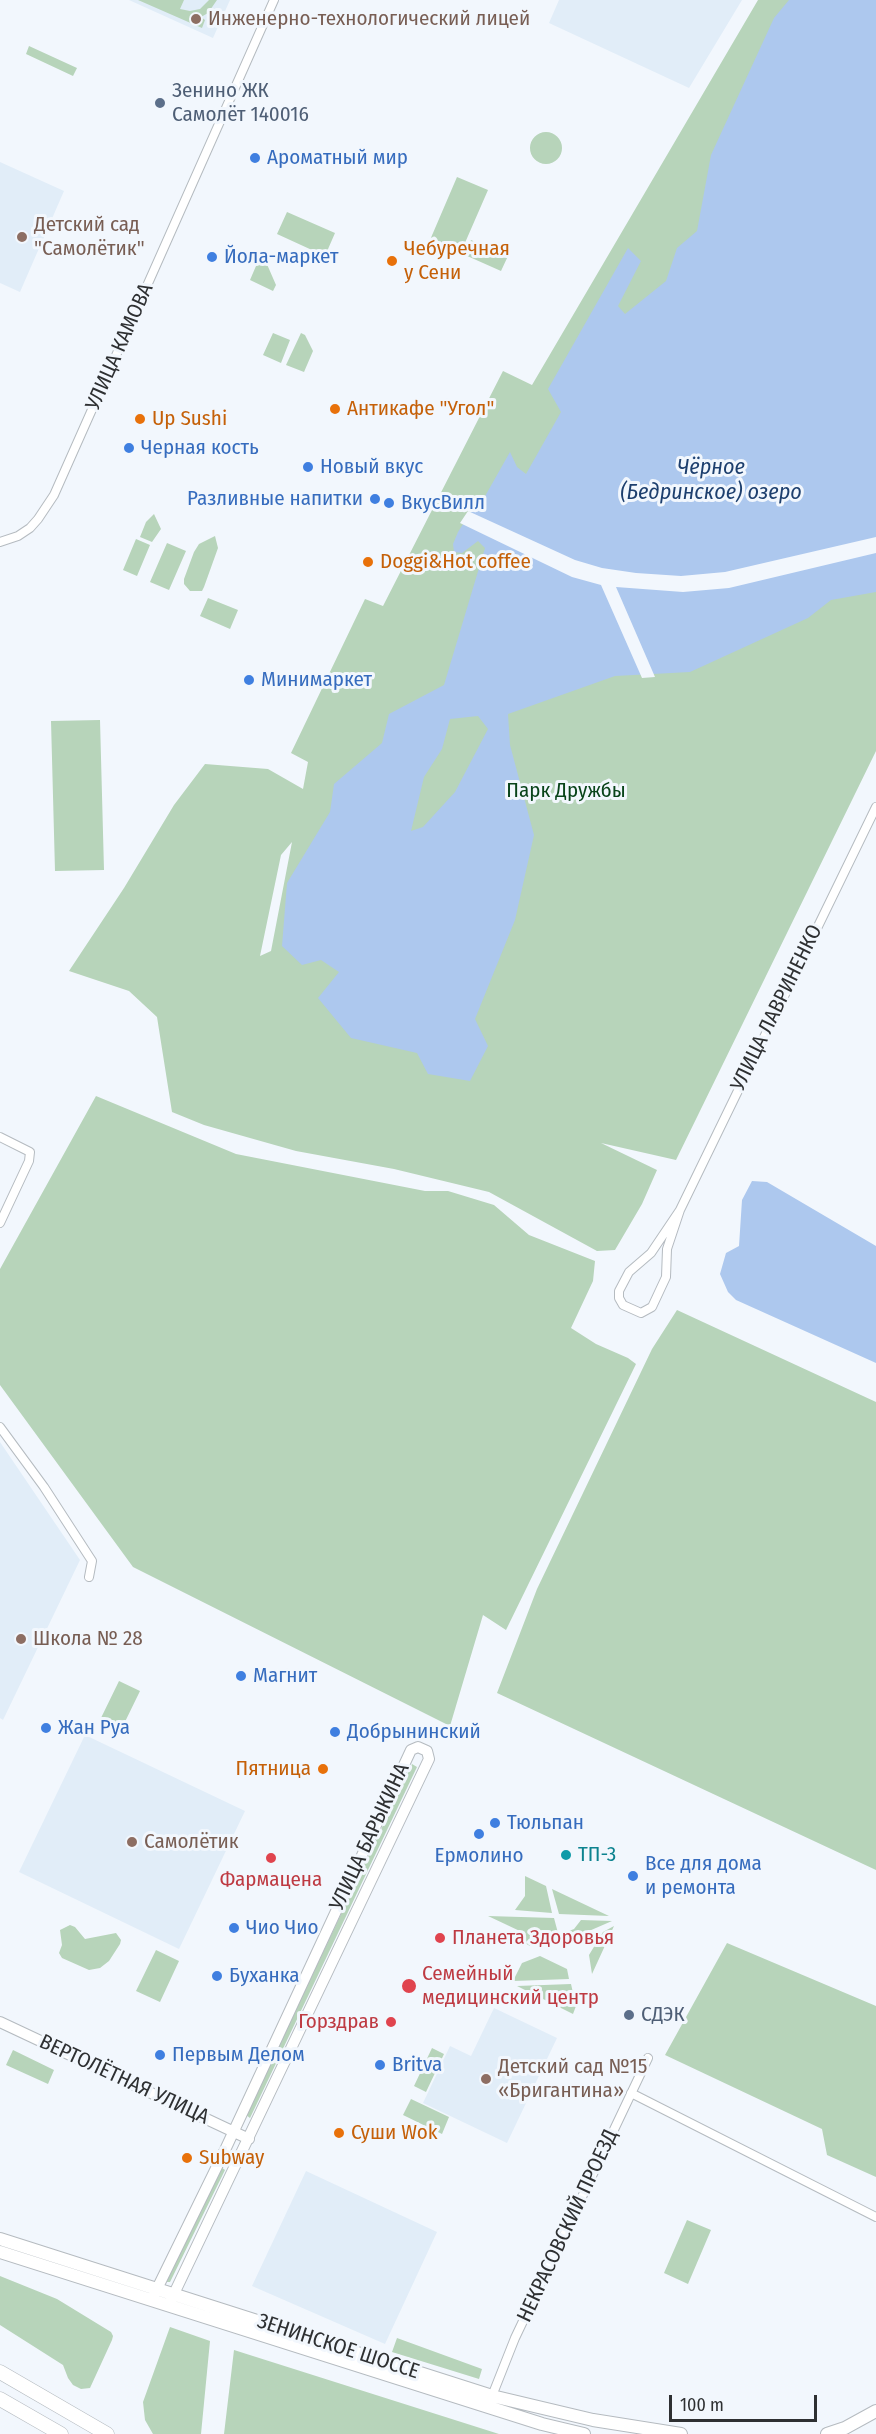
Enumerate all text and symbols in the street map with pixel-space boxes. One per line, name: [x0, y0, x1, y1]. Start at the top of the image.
place label: Инженерно-технологический лицей: [208, 6, 530, 32]
marker: Инженерно-технологический лицей: [189, 12, 203, 26]
place label: Зенино ЖК Самолёт 140016: [172, 78, 309, 128]
marker: Зенино ЖК Самолёт 140016: [153, 96, 167, 110]
place label: Ароматный мир: [267, 145, 408, 171]
marker: Ароматный мир: [248, 151, 262, 165]
place label: Детский сад "Самолётик": [34, 212, 145, 262]
marker: Детский сад "Самолётик": [15, 230, 29, 244]
place label: Чебуречная у Сени: [404, 236, 510, 286]
place label: Йола-маркет: [224, 244, 339, 270]
marker: Йола-маркет: [205, 250, 219, 264]
marker: Чебуречная у Сени: [385, 254, 399, 268]
street label: УЛИЦА КАМОВА: [81, 280, 159, 414]
place label: Антикафе "Угол": [347, 396, 494, 422]
marker: Антикафе "Угол": [328, 402, 342, 416]
place label: Up Sushi: [152, 406, 227, 432]
marker: Up Sushi: [133, 412, 147, 426]
place label: Черная кость: [141, 435, 259, 461]
marker: Черная кость: [122, 441, 136, 455]
place label: Новый вкус: [320, 454, 423, 480]
water label: Чёрное (Бедринское) озеро: [620, 455, 802, 506]
marker: Новый вкус: [301, 460, 315, 474]
place label: Разливные напитки: [187, 486, 363, 512]
place label: ВкусВилл: [401, 490, 485, 516]
marker: Разливные напитки: [368, 492, 382, 506]
marker: ВкусВилл: [382, 496, 396, 510]
place label: Doggi&Hot coffee: [380, 549, 531, 575]
marker: Doggi&Hot coffee: [361, 555, 375, 569]
place label: Минимаркет: [261, 667, 372, 693]
marker: Минимаркет: [242, 673, 256, 687]
park label: Парк Дружбы: [506, 778, 626, 804]
street label: УЛИЦА ЛАВРИНЕНКО: [726, 921, 828, 1095]
place label: Школа № 28: [33, 1626, 143, 1652]
marker: Школа № 28: [14, 1632, 28, 1646]
place label: Магнит: [253, 1663, 317, 1689]
marker: Магнит: [234, 1669, 248, 1683]
place label: Жан Руа: [58, 1715, 130, 1741]
place label: Добрынинский: [347, 1719, 481, 1745]
marker: Жан Руа: [39, 1721, 53, 1735]
marker: Добрынинский: [328, 1725, 342, 1739]
place label: Пятница: [236, 1756, 311, 1782]
street label: УЛИЦА БАРЫКИНА: [325, 1759, 415, 1915]
marker: Пятница: [316, 1762, 330, 1776]
place label: Тюльпан: [507, 1810, 584, 1836]
marker: Тюльпан: [488, 1816, 502, 1830]
marker: Ермолино: [472, 1827, 486, 1841]
place label: Самолётик: [144, 1829, 239, 1855]
marker: Самолётик: [125, 1835, 139, 1849]
place label: ТП-3: [578, 1842, 616, 1868]
place label: Ермолино: [435, 1843, 523, 1869]
marker: ТП-3: [559, 1848, 573, 1862]
marker: Фармацена: [264, 1851, 278, 1865]
place label: Все для дома и ремонта: [645, 1851, 762, 1901]
place label: Фармацена: [220, 1867, 322, 1893]
marker: Все для дома и ремонта: [626, 1869, 640, 1883]
place label: Чио Чио: [246, 1915, 319, 1941]
marker: Чио Чио: [227, 1921, 241, 1935]
place label: Планета Здоровья: [452, 1925, 614, 1951]
marker: Планета Здоровья: [433, 1931, 447, 1945]
place label: Семейный медицинский центр: [422, 1961, 599, 2011]
place label: Буханка: [229, 1963, 299, 1989]
marker: Буханка: [210, 1969, 224, 1983]
marker: Семейный медицинский центр: [400, 1977, 418, 1995]
place label: СДЭК: [641, 2002, 685, 2028]
marker: СДЭК: [622, 2008, 636, 2022]
place label: Горздрав: [298, 2009, 379, 2035]
marker: Горздрав: [384, 2015, 398, 2029]
street label: ВЕРТОЛЁТНАЯ УЛИЦА: [35, 2030, 213, 2130]
place label: Первым Делом: [172, 2042, 305, 2068]
marker: Первым Делом: [153, 2048, 167, 2062]
place label: Britva: [392, 2052, 442, 2078]
place label: Детский сад №15 «Бригантина»: [498, 2054, 647, 2104]
marker: Britva: [373, 2058, 387, 2072]
marker: Детский сад №15 «Бригантина»: [479, 2072, 493, 2086]
place label: Суши Wok: [351, 2120, 438, 2146]
marker: Суши Wok: [332, 2126, 346, 2140]
street label: НЕКРАСОВСКИЙ ПРОЕЗД: [512, 2126, 624, 2326]
place label: Subway: [199, 2145, 264, 2171]
marker: Subway: [180, 2151, 194, 2165]
street label: ЗЕНИНСКОЕ ШОССЕ: [254, 2309, 422, 2385]
scale bar: [672, 2383, 820, 2421]
text: 100 m: [680, 2394, 724, 2416]

